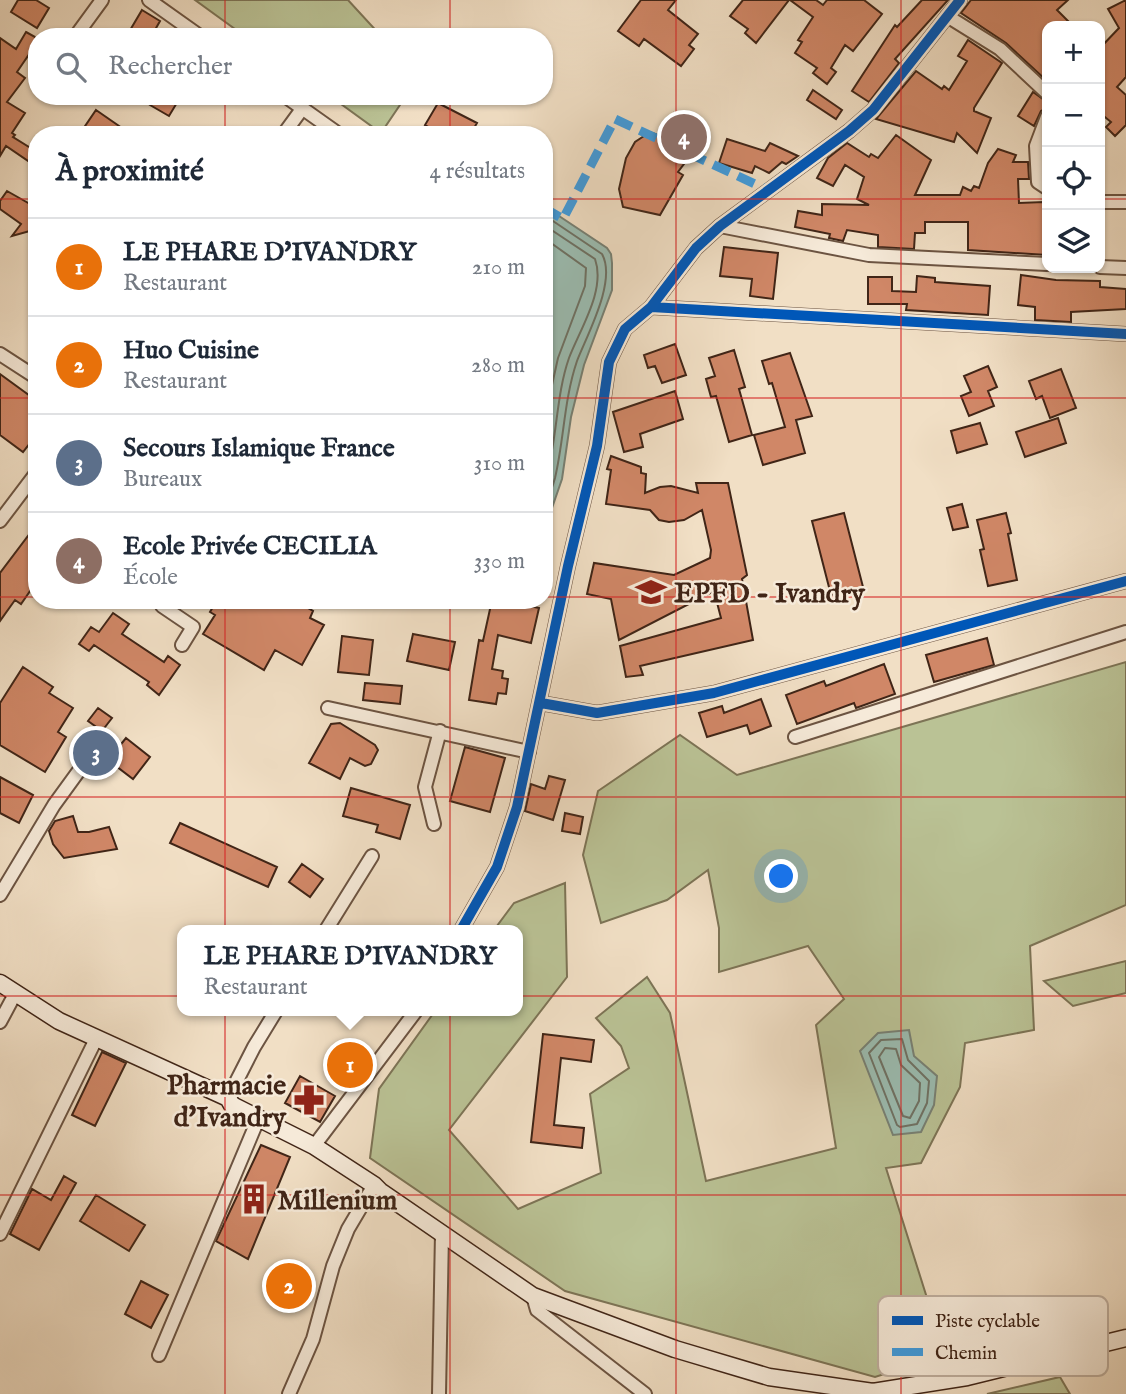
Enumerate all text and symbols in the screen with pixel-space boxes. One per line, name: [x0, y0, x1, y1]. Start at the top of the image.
map controls: [1042, 21, 1105, 273]
button: +: [1042, 21, 1105, 84]
search box: [28, 28, 553, 105]
icon: search: [52, 48, 90, 86]
text: Rechercher: [108, 50, 232, 83]
button: −: [1042, 84, 1105, 147]
pin: 4: [661, 111, 707, 163]
button: locate: [1042, 147, 1105, 210]
text: À proximité: [56, 153, 204, 191]
text: 4 résultats: [430, 157, 525, 186]
button: layers: [1042, 210, 1105, 273]
text: LE PHARE D'IVANDRY: [123, 236, 416, 269]
text: 1: [75, 253, 83, 282]
text: 210 m: [472, 253, 525, 282]
text: Restaurant: [123, 269, 227, 298]
text: Huo Cuisine: [123, 334, 259, 367]
text: 2: [74, 351, 84, 380]
text: 280 m: [471, 351, 525, 380]
text: Restaurant: [123, 367, 227, 396]
text: Secours Islamique France: [123, 432, 395, 465]
text: 3: [75, 449, 83, 478]
text: 310 m: [474, 449, 525, 478]
text: Bureaux: [123, 465, 202, 494]
text: Ecole Privée CECILIA: [123, 530, 377, 563]
text: 4: [73, 547, 85, 576]
text: 330 m: [474, 547, 525, 576]
text: École: [123, 563, 178, 592]
school or university icon: EPFD - Ivandry: [634, 575, 668, 609]
place label: EPFD - Ivandry: [674, 577, 866, 612]
pin: 3: [73, 727, 119, 779]
your location: [764, 859, 798, 893]
popup: [177, 925, 523, 1016]
text: LE PHARE D'IVANDRY: [204, 940, 497, 973]
text: Restaurant: [204, 973, 308, 1002]
pin: 1: [327, 1039, 373, 1091]
place label: Pharmacie d'Ivandry: [167, 1069, 287, 1136]
pharmacy icon: Pharmacie d'Ivandry: [292, 1083, 326, 1117]
building icon: Millenium: [237, 1182, 271, 1216]
place label: Millenium: [277, 1184, 398, 1219]
pin: 2: [266, 1260, 312, 1312]
legend: [878, 1296, 1108, 1376]
text: Piste cyclable: [935, 1310, 1040, 1334]
text: Chemin: [935, 1342, 997, 1366]

